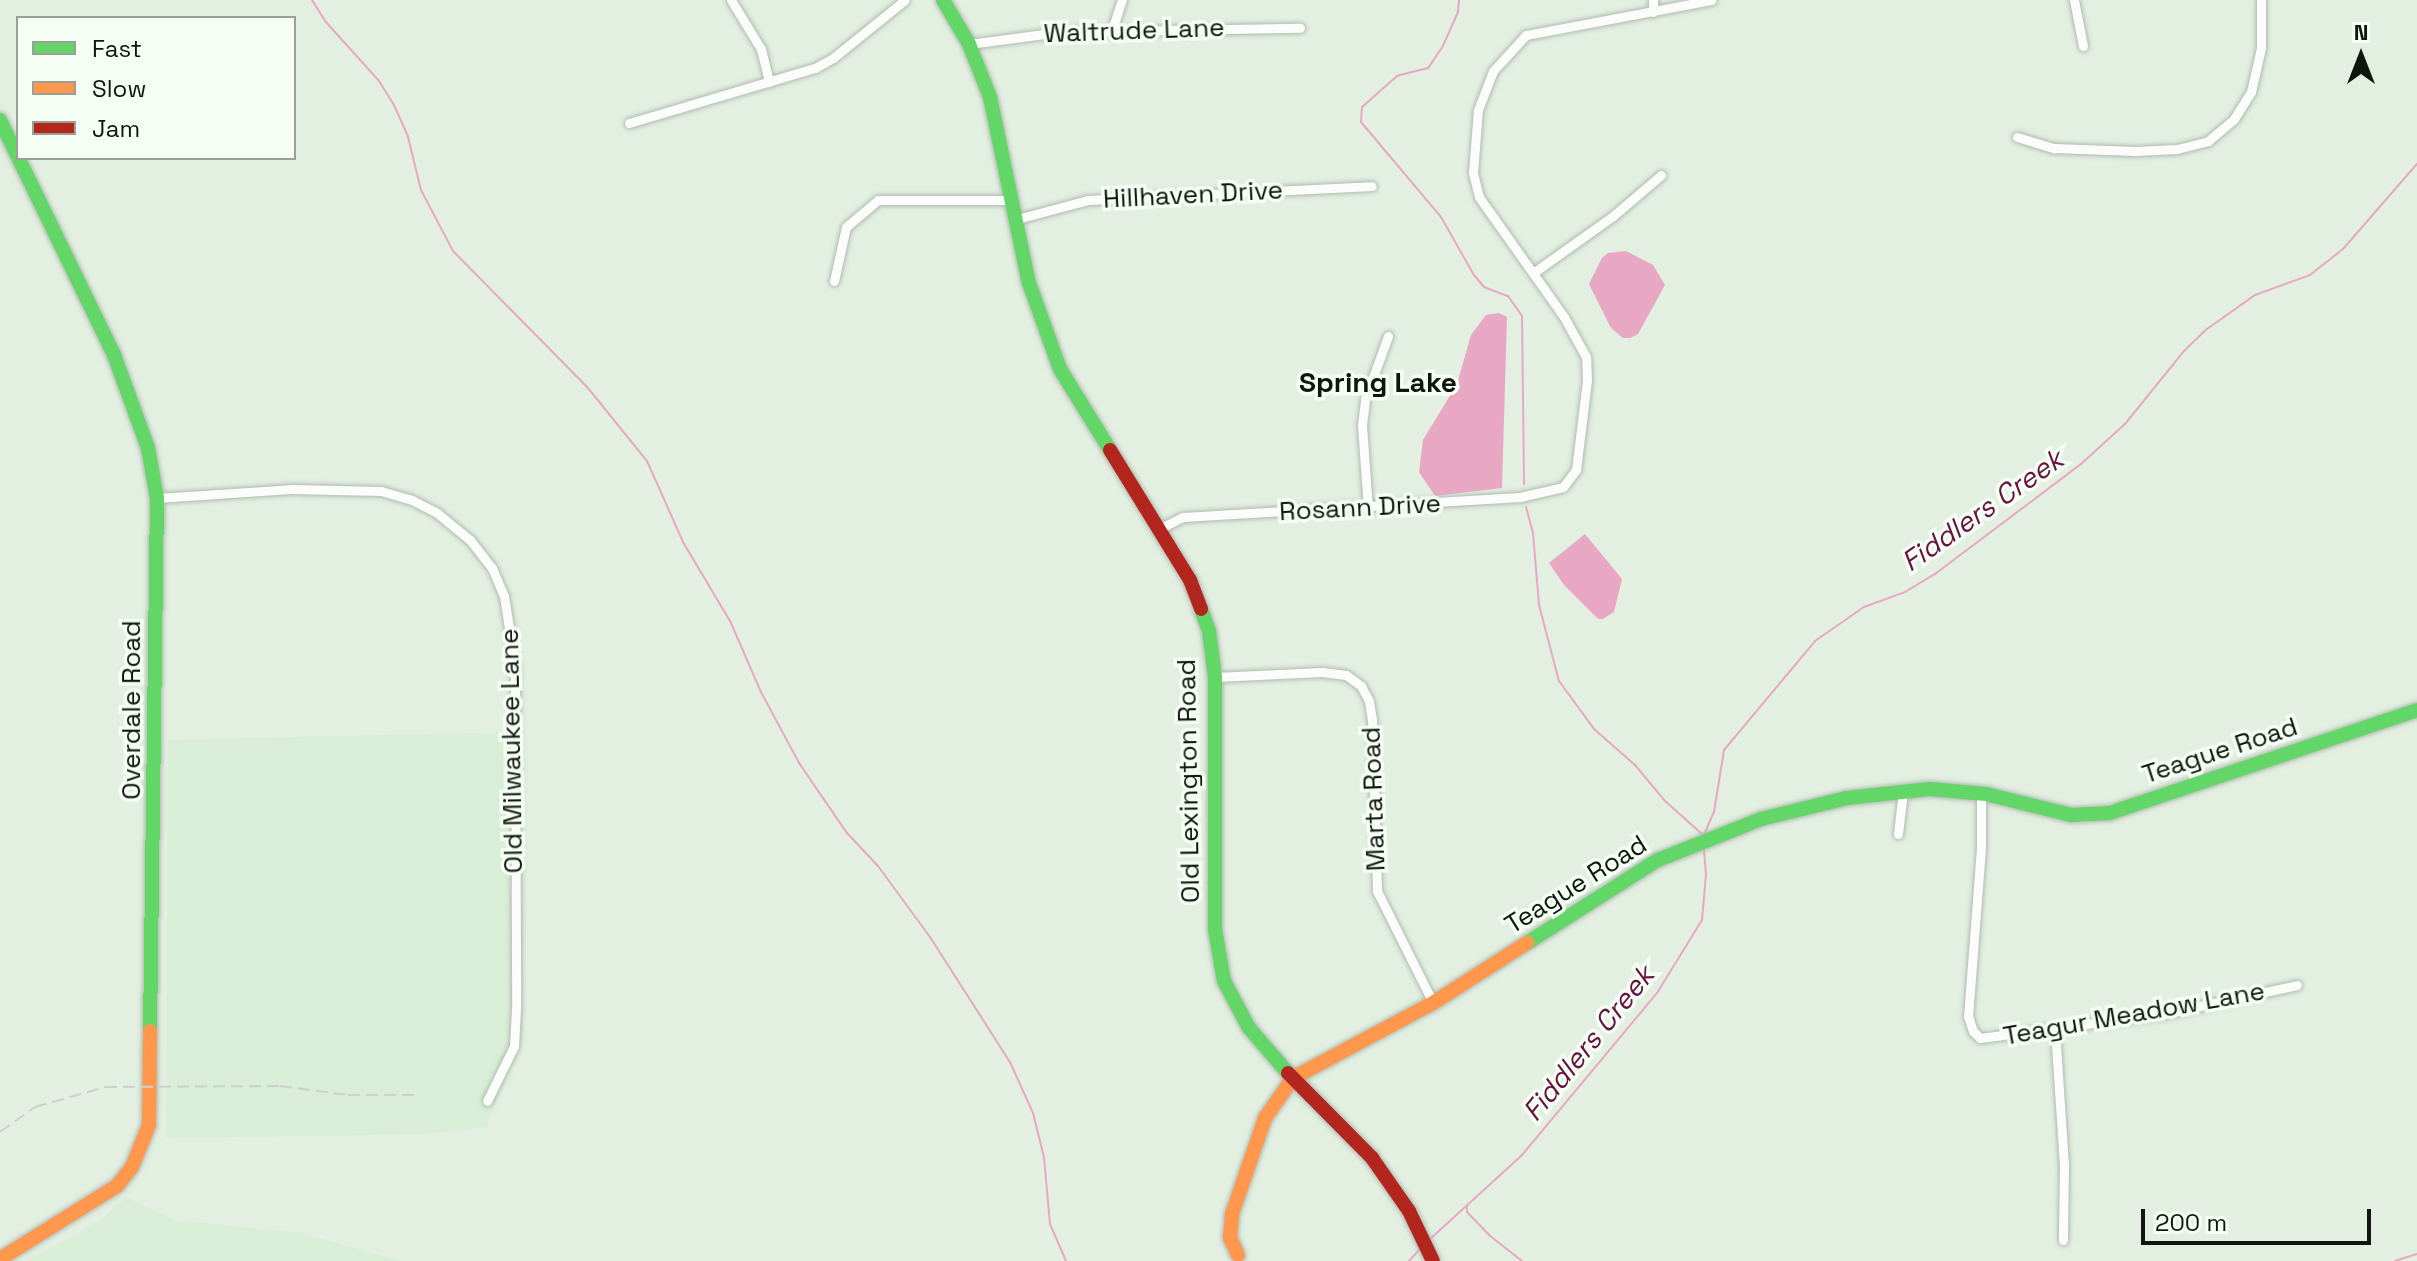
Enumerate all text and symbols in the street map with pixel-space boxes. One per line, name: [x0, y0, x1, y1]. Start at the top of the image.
street label: Waltrude Lane: [1043, 12, 1225, 50]
legend: [16, 16, 296, 160]
north arrow: [2321, 16, 2401, 96]
text: N: [2354, 18, 2368, 46]
text: Fast: [92, 33, 142, 64]
text: Slow: [92, 73, 146, 104]
text: Jam: [92, 113, 140, 144]
street label: Hillhaven Drive: [1102, 175, 1284, 215]
district label: Spring Lake: [1299, 365, 1457, 399]
water label: Fiddlers Creek: [1895, 442, 2069, 578]
street label: Rosann Drive: [1278, 488, 1442, 528]
street label: Overdale Road: [116, 620, 148, 800]
street label: Old Milwaukee Lane: [494, 628, 530, 874]
street label: Old Lexington Road: [1171, 659, 1207, 903]
street label: Teague Road: [2139, 711, 2301, 791]
street label: Marta Road: [1356, 726, 1392, 872]
street label: Teague Road: [1499, 829, 1653, 941]
water label: Fiddlers Creek: [1515, 959, 1661, 1127]
street label: Teagur Meadow Lane: [2001, 976, 2267, 1052]
scale bar: [2145, 1193, 2375, 1243]
text: 200 m: [2155, 1207, 2227, 1238]

